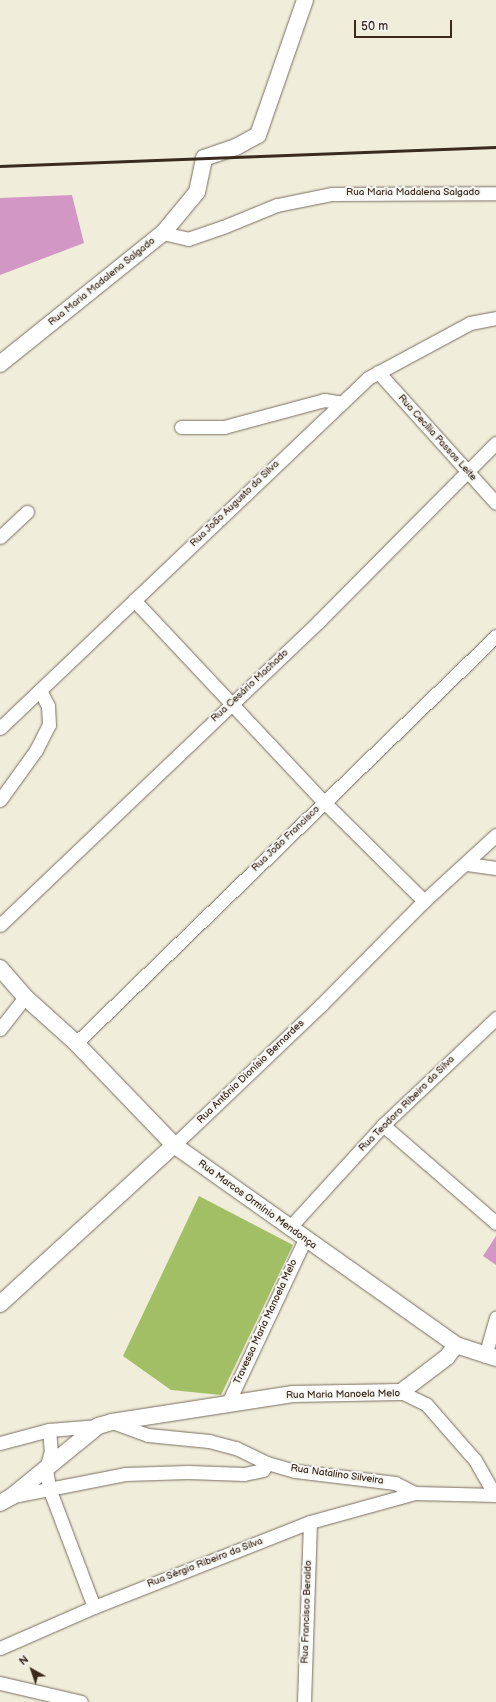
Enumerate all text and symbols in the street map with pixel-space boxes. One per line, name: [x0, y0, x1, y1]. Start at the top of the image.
scale bar: [356, 12, 454, 38]
text: 50 m: [361, 19, 388, 34]
street label: Rua Maria Madalena Salgado: [346, 187, 480, 199]
street label: Rua Maria Madalena Salgado: [46, 235, 158, 329]
street label: Rua Cecília Passos Leite: [395, 392, 479, 484]
street label: Rua João Augusto da Silva: [188, 458, 282, 550]
street label: Rua Cesário Machado: [209, 647, 291, 725]
street label: Rua João Francisco: [249, 803, 323, 875]
street label: Rua Antônio Dionísio Bernardes: [195, 1018, 307, 1126]
street label: Rua Teodoro Ribeiro da Silva: [356, 1053, 458, 1155]
street label: Rua Marcos Ormínio Mendonça: [195, 1158, 319, 1252]
street label: Travessa Maria Manoela Melo: [232, 1258, 300, 1386]
street label: Rua Maria Manoela Melo: [286, 1388, 400, 1402]
street label: Rua Natalino Silveira: [290, 1463, 384, 1487]
street label: Rua Sérgio Ribeiro da Silva: [145, 1535, 265, 1591]
street label: Rua Francisco Beraldo: [299, 1560, 315, 1664]
north arrow: [12, 1650, 52, 1690]
text: N: [17, 1653, 31, 1668]

